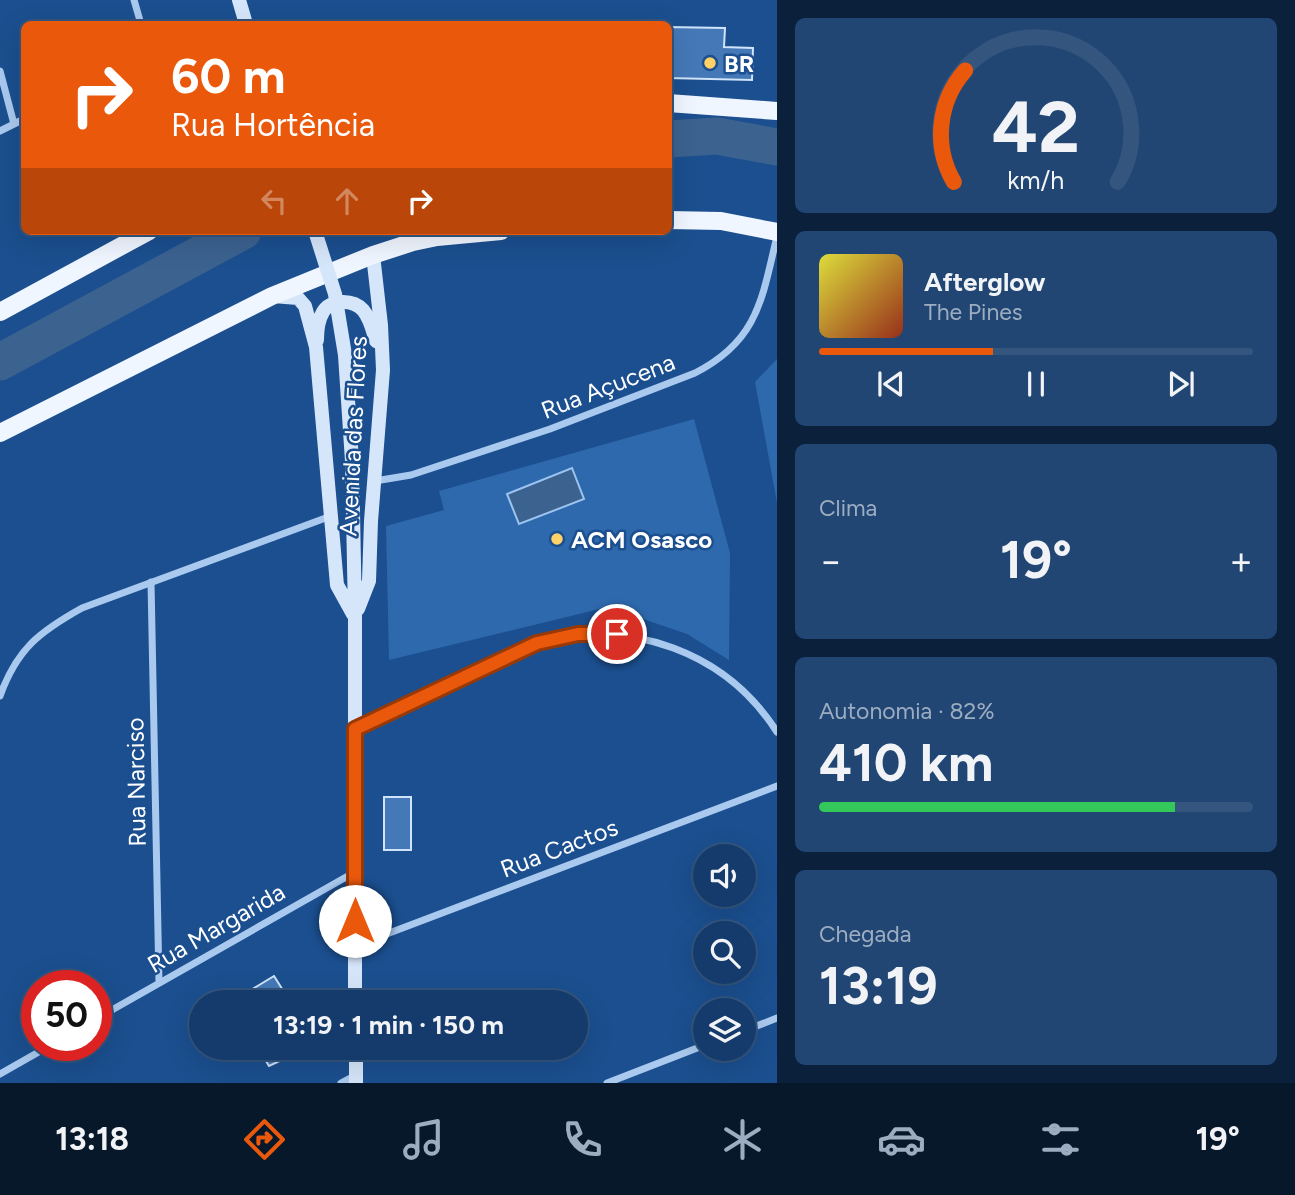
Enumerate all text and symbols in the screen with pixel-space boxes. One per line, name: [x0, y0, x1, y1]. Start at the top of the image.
text: 60 m: [171, 46, 286, 105]
icon: right: [56, 49, 147, 140]
place label: BR: [724, 49, 754, 78]
marker: BR: [702, 55, 718, 71]
text: 42: [992, 83, 1080, 170]
text: Rua Hortência: [171, 106, 375, 144]
text: km/h: [1007, 164, 1065, 194]
icon: left: [255, 182, 293, 220]
icon: ahead: [328, 182, 366, 220]
icon: right: [401, 182, 439, 220]
text: Afterglow: [924, 266, 1046, 298]
text: The Pines: [924, 298, 1023, 326]
street label: Avenida das Flores: [333, 335, 373, 537]
street label: Rua Açucena: [537, 347, 679, 425]
icon: previous: [872, 365, 910, 403]
icon: pause: [1017, 365, 1055, 403]
icon: next: [1162, 365, 1200, 403]
text: Clima: [819, 494, 877, 522]
place label: ACM Osasco: [571, 525, 712, 554]
text: 19°: [1000, 529, 1072, 591]
marker: ACM Osasco: [549, 531, 565, 547]
text: −: [819, 538, 843, 584]
text: +: [1229, 538, 1253, 584]
pin: [587, 604, 647, 664]
icon: arrive: [598, 615, 636, 653]
text: Autonomia · 82%: [819, 697, 994, 725]
street label: Rua Narciso: [120, 717, 152, 847]
text: 410 km: [819, 732, 993, 794]
street label: Rua Cactos: [496, 812, 622, 884]
map controls: [693, 844, 756, 1061]
button: sound: [693, 844, 756, 907]
street label: Rua Margarida: [142, 877, 290, 979]
position arrow: [318, 884, 392, 958]
text: Chegada: [819, 920, 911, 948]
button: search: [693, 921, 756, 984]
text: 13:19: [819, 955, 938, 1017]
speed limit sign: 50: [21, 970, 112, 1061]
button: layers: [693, 998, 756, 1061]
text: 13:19 · 1 min · 150 m: [273, 1009, 504, 1041]
icon: directions: [240, 1115, 289, 1164]
icon: music: [399, 1115, 448, 1164]
icon: phone: [558, 1115, 607, 1164]
icon: climate: [718, 1115, 767, 1164]
icon: car: [877, 1115, 926, 1164]
icon: filters: [1036, 1115, 1085, 1164]
text: 13:18: [55, 1120, 129, 1158]
text: 19°: [1196, 1120, 1240, 1158]

